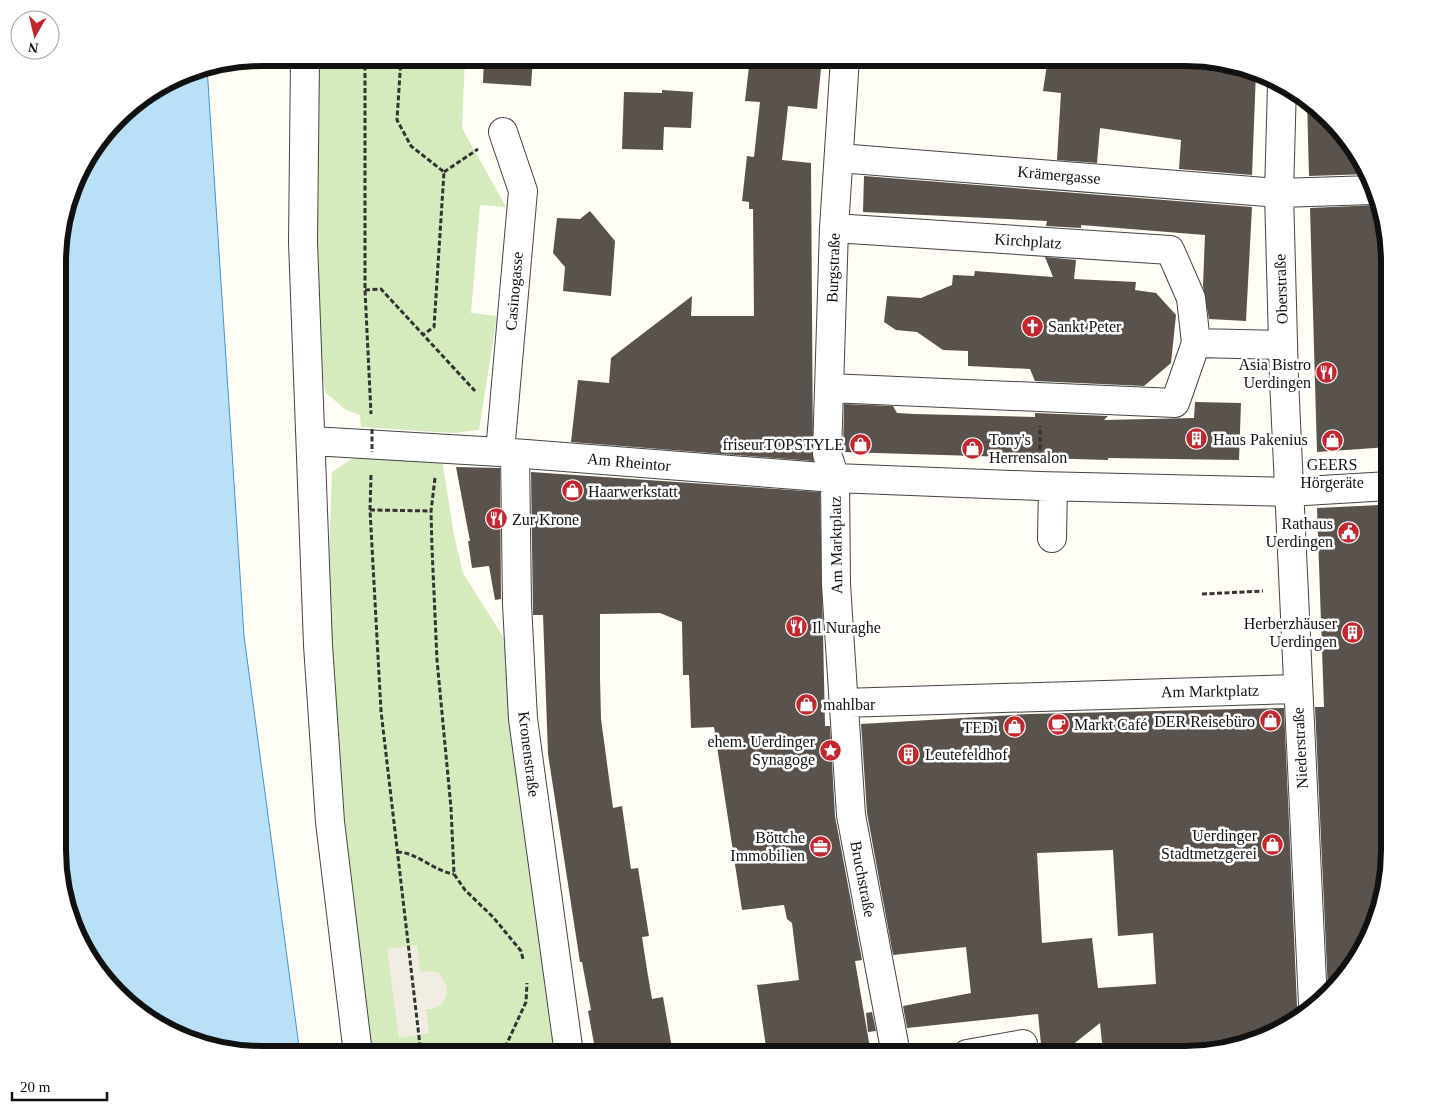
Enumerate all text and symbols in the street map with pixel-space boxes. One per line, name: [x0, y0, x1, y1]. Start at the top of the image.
north arrow: [10, 10, 60, 60]
text: N: [27, 39, 39, 56]
street label: Krämergasse: [1017, 163, 1101, 188]
street label: Kirchplatz: [994, 230, 1062, 253]
street label: Burgstraße: [823, 233, 844, 303]
street label: Casinogasse: [502, 251, 527, 331]
street label: Oberstraße: [1271, 254, 1291, 324]
church icon: Sankt Peter: [1020, 314, 1044, 338]
place label: Sankt Peter: [1048, 318, 1122, 335]
place label: Asia Bistro Uerdingen: [1239, 356, 1311, 392]
restaurant icon: Asia Bistro Uerdingen: [1315, 361, 1339, 385]
building icon: Haus Pakenius: [1185, 427, 1209, 451]
shop icon: GEERS Hörgeräte: [1320, 428, 1344, 452]
place label: Tony's Herrensalon: [989, 431, 1067, 466]
place label: Haus Pakenius: [1213, 431, 1308, 448]
shop icon: friseurTOPSTYLE: [848, 432, 872, 456]
place label: friseurTOPSTYLE: [723, 436, 844, 453]
shop icon: Tony's Herrensalon: [961, 436, 985, 460]
street label: Am Rheintor: [586, 450, 672, 474]
place label: GEERS Hörgeräte: [1300, 456, 1364, 492]
shop icon: Haarwerkstatt: [560, 479, 584, 503]
place label: Haarwerkstatt: [588, 483, 678, 500]
street label: Am Marktplatz: [827, 496, 846, 594]
restaurant icon: Zur Krone: [484, 507, 508, 531]
place label: Zur Krone: [512, 511, 579, 528]
place label: Rathaus Uerdingen: [1265, 515, 1333, 551]
public building icon: Rathaus Uerdingen: [1337, 520, 1361, 544]
restaurant icon: Il Nuraghe: [784, 615, 808, 639]
place label: Herberzhäuser Uerdingen: [1244, 615, 1338, 651]
place label: Il Nuraghe: [812, 619, 881, 637]
building icon: Herberzhäuser Uerdingen: [1341, 620, 1365, 644]
street label: Am Marktplatz: [1161, 682, 1259, 701]
shop icon: mahlbar: [795, 692, 819, 716]
place label: mahlbar: [823, 696, 876, 713]
street label: Niederstraße: [1289, 707, 1311, 789]
shop icon: DER Reisebüro: [1259, 709, 1283, 733]
street label: Kronenstraße: [515, 710, 543, 798]
cafe icon: Markt Café: [1046, 712, 1070, 736]
place label: DER Reisebüro: [1154, 713, 1255, 730]
shop icon: TEDi: [1002, 715, 1026, 739]
place label: Markt Café: [1074, 716, 1147, 733]
place label: TEDi: [962, 719, 999, 736]
place label: ehem. Uerdinger Synagoge: [707, 733, 816, 769]
place icon: ehem. Uerdinger Synagoge: [819, 738, 843, 762]
building icon: Leutefeldhof: [897, 742, 921, 766]
place label: Leutefeldhof: [925, 746, 1008, 763]
place label: Uerdinger Stadtmetzgerei: [1161, 827, 1258, 863]
place label: Böttche Immobilien: [730, 829, 805, 864]
shop icon: Uerdinger Stadtmetzgerei: [1261, 832, 1285, 856]
office icon: Böttche Immobilien: [809, 834, 833, 858]
street label: Bruchstraße: [847, 839, 879, 919]
scale bar: [12, 1070, 108, 1102]
text: 20 m: [20, 1079, 51, 1095]

